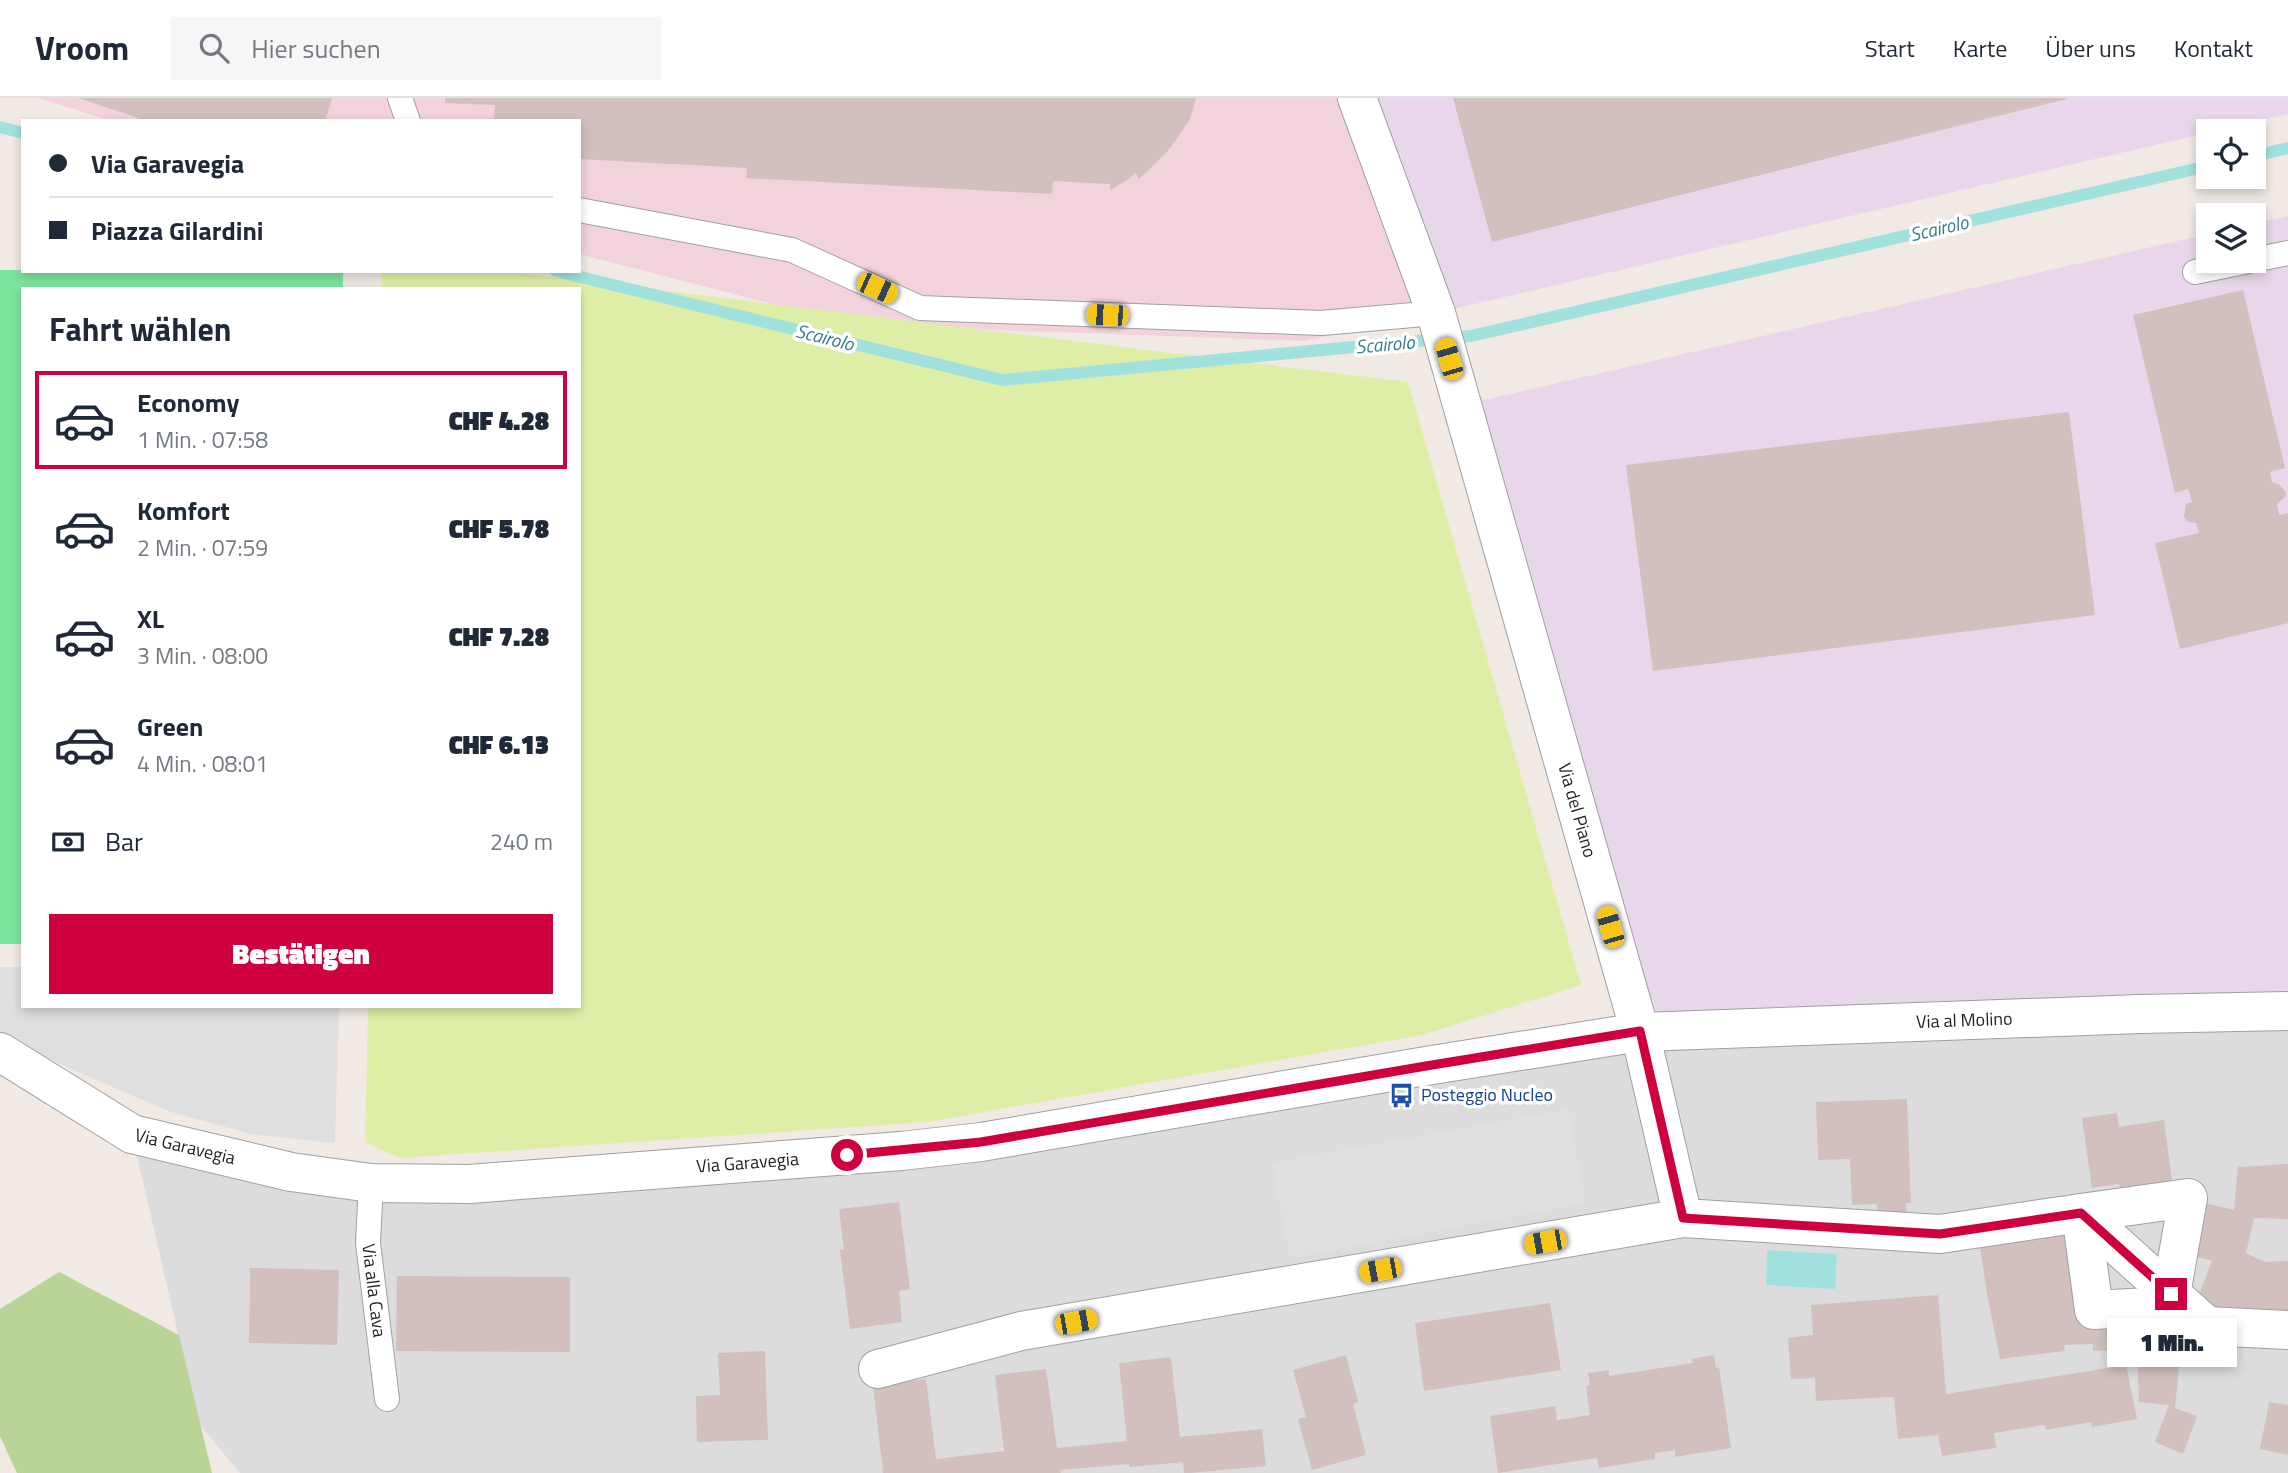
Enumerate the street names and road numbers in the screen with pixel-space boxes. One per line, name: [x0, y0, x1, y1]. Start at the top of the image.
street label: Via del Piano: [1551, 760, 1604, 861]
street label: Via al Molino: [1916, 1005, 2013, 1035]
street label: Via Garavegia: [132, 1121, 238, 1171]
street label: Via Garavegia: [695, 1145, 800, 1180]
street label: Via alla Cava: [355, 1242, 393, 1339]

